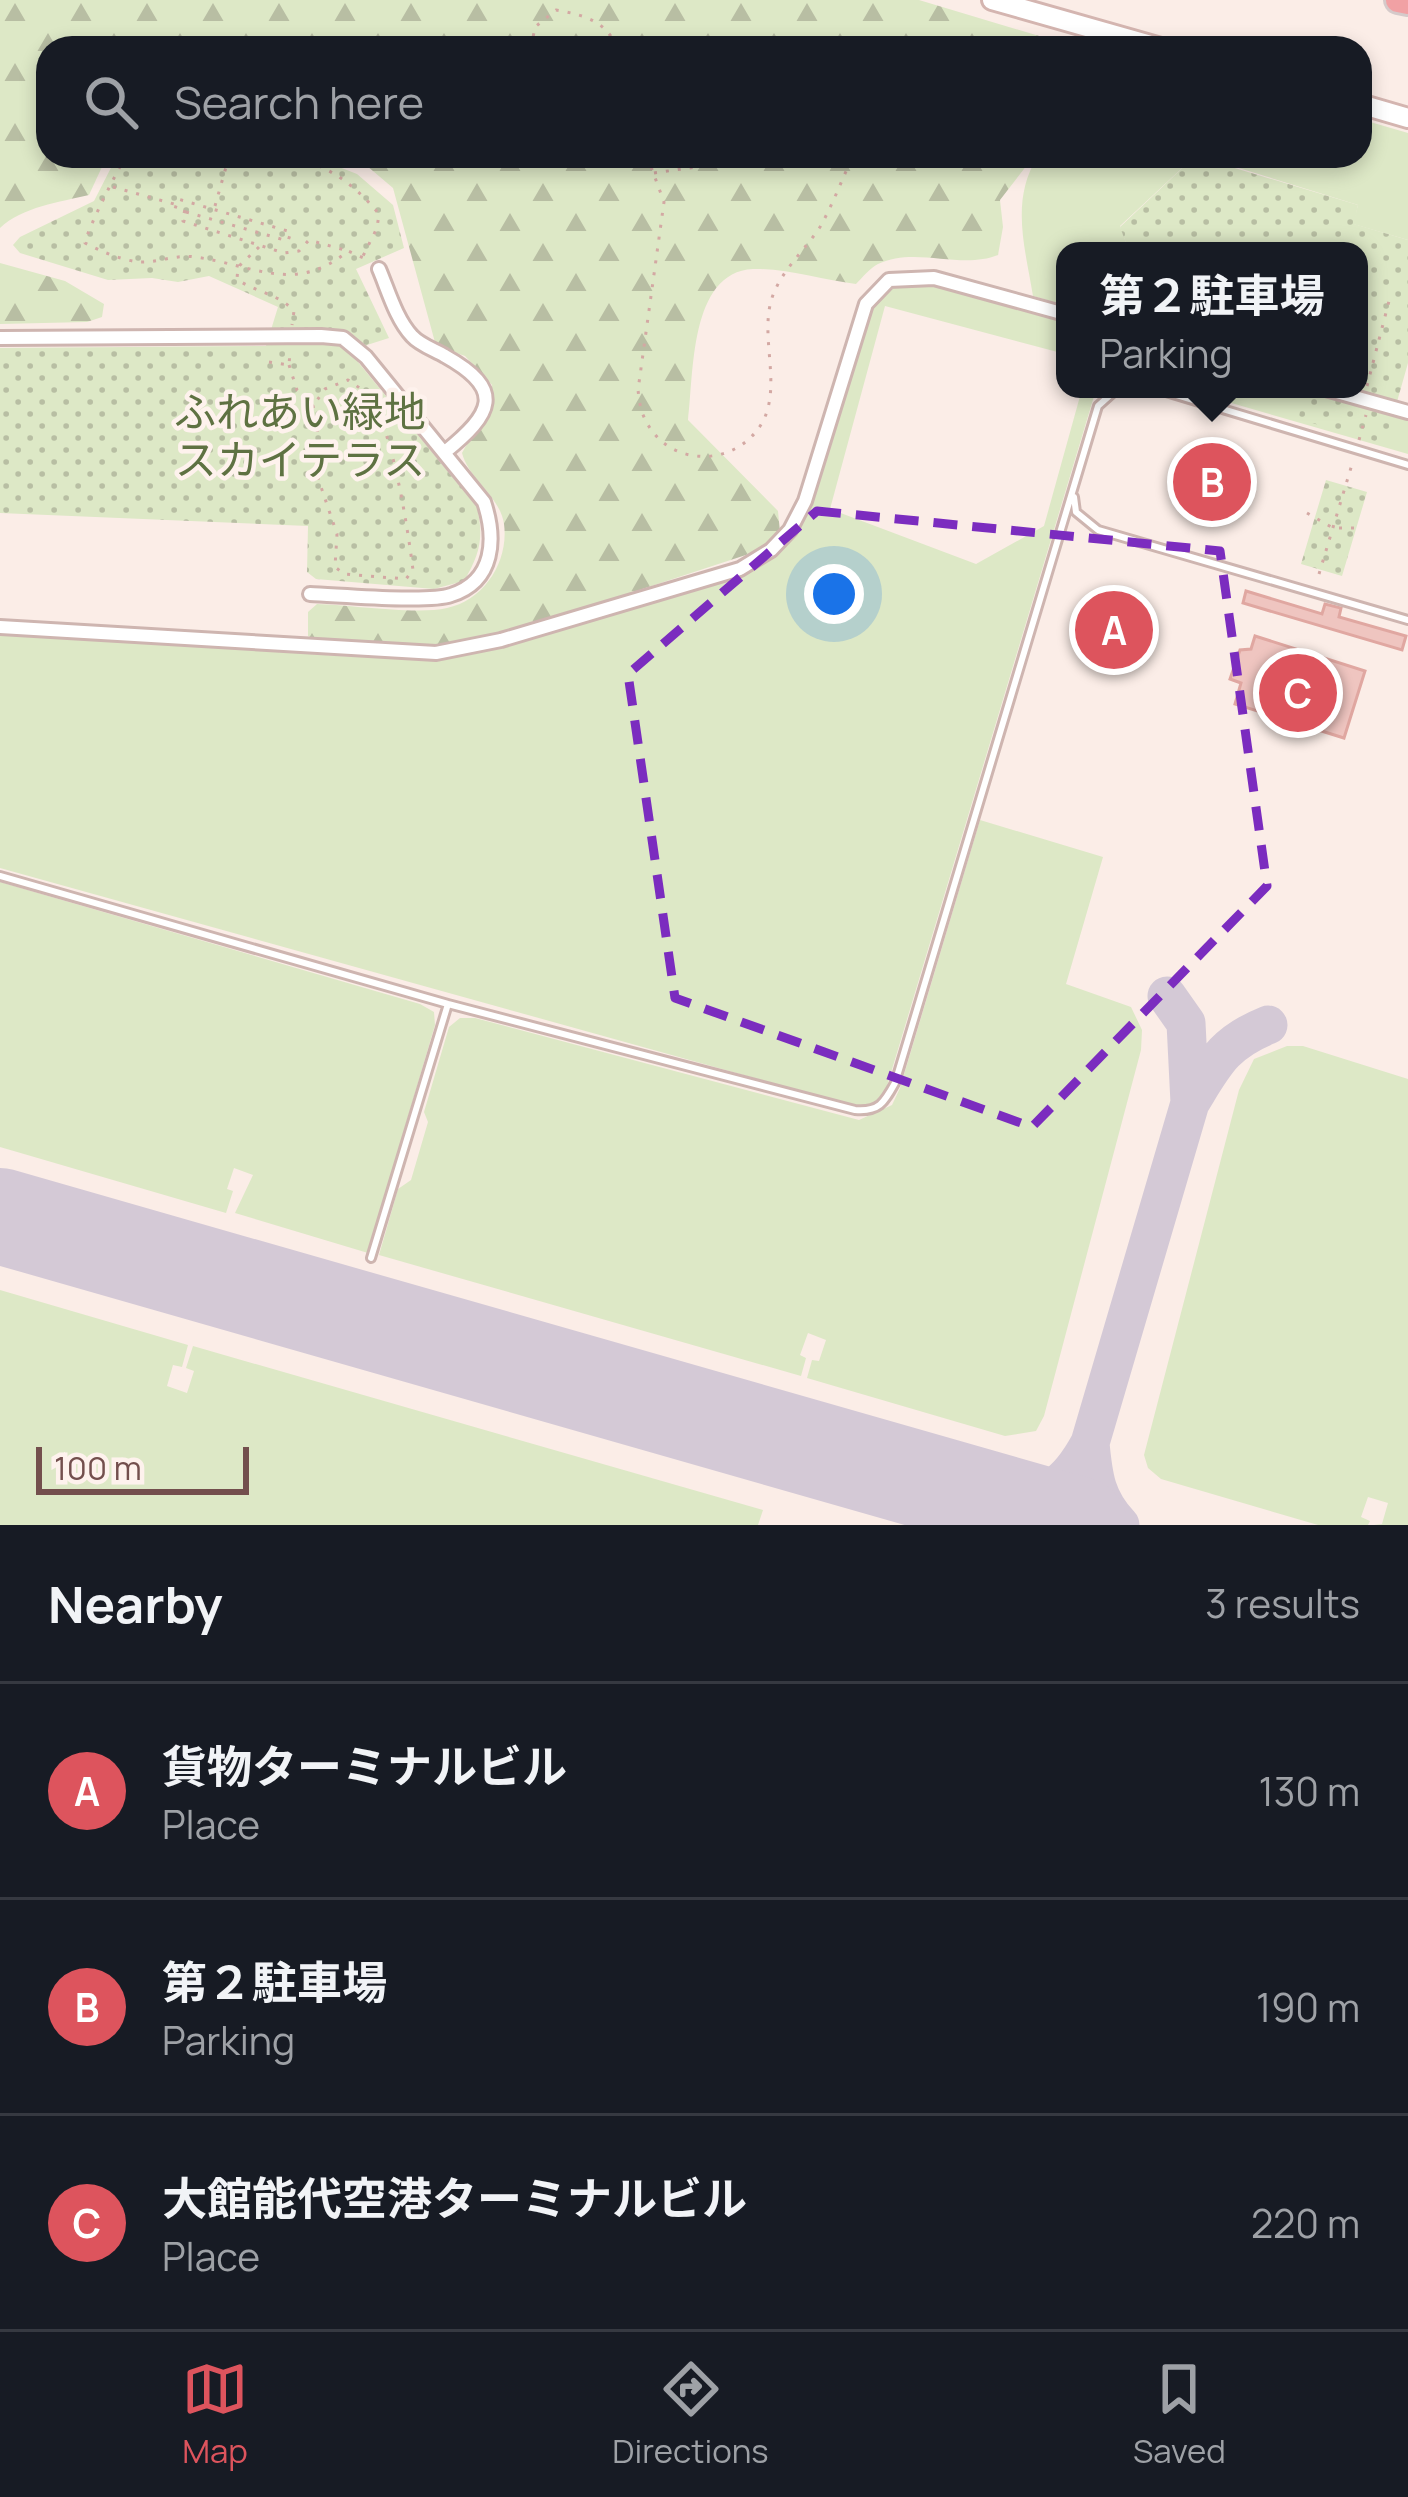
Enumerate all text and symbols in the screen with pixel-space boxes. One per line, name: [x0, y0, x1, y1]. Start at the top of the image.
search box: [36, 36, 1372, 168]
icon: search: [78, 69, 144, 135]
text: Search here: [174, 71, 424, 133]
popup: [1056, 242, 1368, 398]
text: 第２駐車場: [1099, 264, 1325, 326]
text: Parking: [1099, 326, 1233, 380]
park label: ふれあい緑地 スカイテラス: [174, 382, 426, 488]
pin: B: [1173, 437, 1251, 527]
your location: [804, 564, 864, 624]
pin: A: [1075, 585, 1153, 675]
pin: C: [1259, 648, 1337, 738]
scale bar: [36, 1441, 249, 1494]
text: 100 m: [54, 1445, 142, 1490]
text: Nearby: [48, 1569, 223, 1638]
text: 3 results: [1205, 1576, 1360, 1630]
text: 貨物ターミナルビル: [162, 1735, 567, 1797]
text: A: [74, 1764, 100, 1818]
text: 130 m: [1259, 1764, 1360, 1818]
text: Place: [162, 1797, 260, 1851]
text: 第２駐車場: [162, 1951, 387, 2013]
text: B: [75, 1980, 99, 2034]
text: 190 m: [1256, 1980, 1360, 2034]
text: Parking: [162, 2013, 295, 2067]
text: 大館能代空港ターミナルビル: [162, 2167, 747, 2229]
text: C: [73, 2196, 101, 2250]
text: 220 m: [1251, 2196, 1360, 2250]
text: Place: [162, 2229, 260, 2283]
tab: Map: [182, 2356, 248, 2473]
tab: Directions: [612, 2356, 769, 2473]
tab: Saved: [1133, 2356, 1226, 2473]

